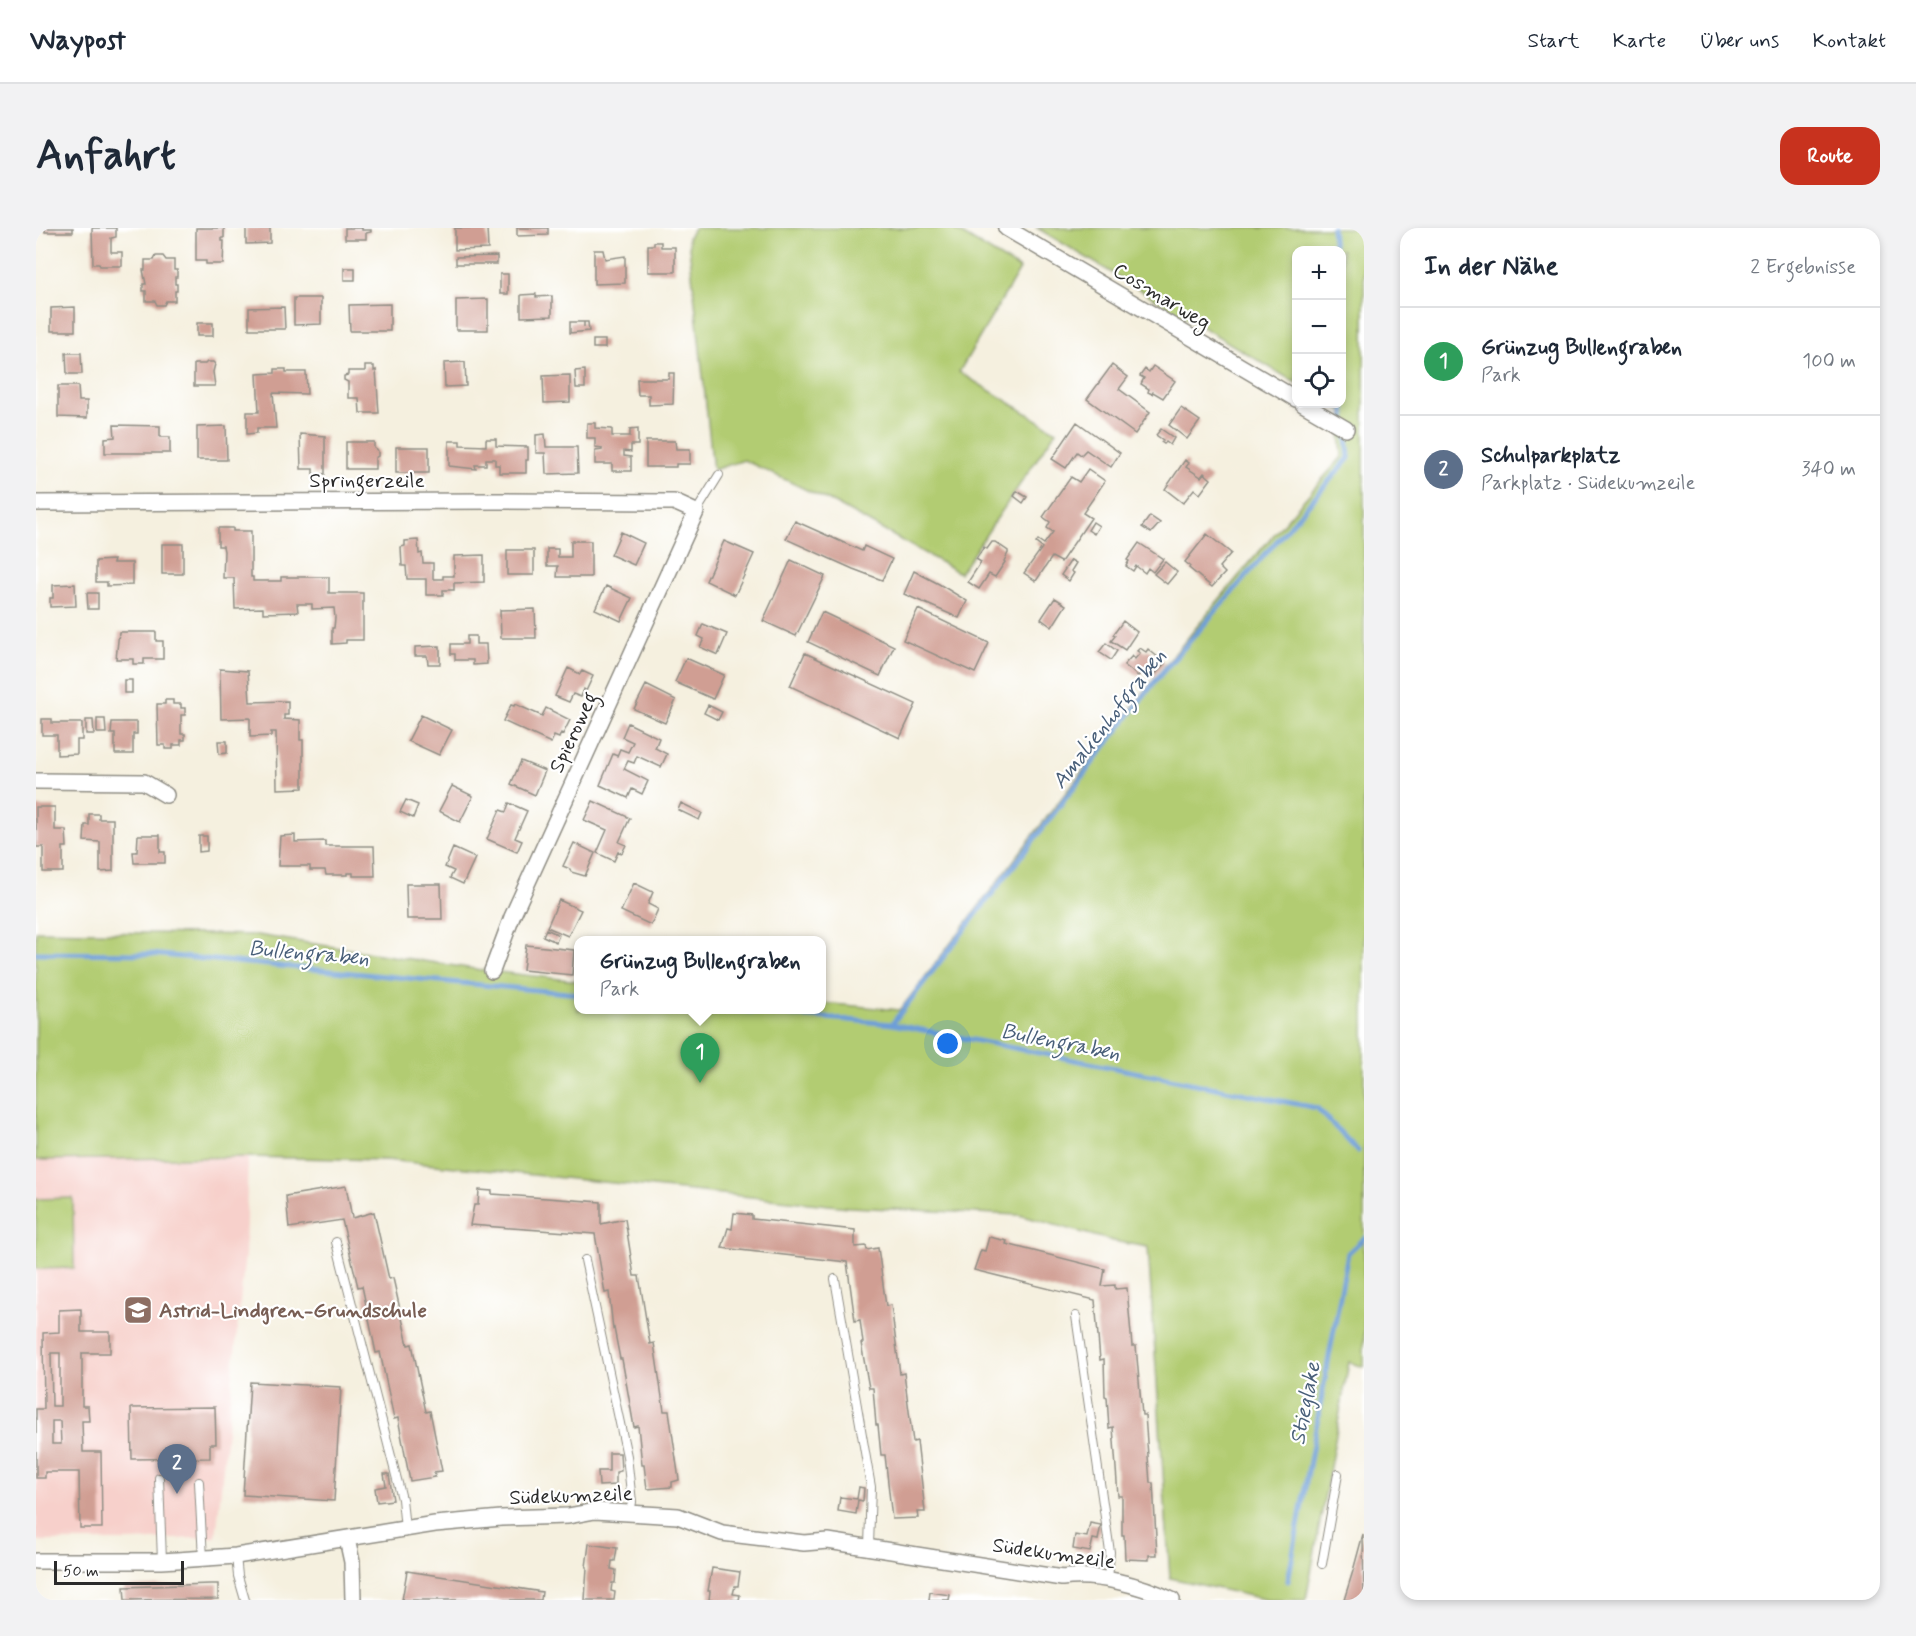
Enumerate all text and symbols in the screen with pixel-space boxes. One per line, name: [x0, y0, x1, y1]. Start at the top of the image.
text: Waypost: [30, 23, 126, 60]
text: Start: [1528, 27, 1580, 55]
text: Karte: [1613, 27, 1666, 55]
text: Über uns: [1699, 27, 1779, 55]
text: Kontakt: [1812, 27, 1886, 55]
button: Route: [1780, 127, 1880, 185]
text: Anfahrt: [36, 129, 176, 184]
map controls: [1292, 246, 1346, 408]
button: +: [1292, 246, 1346, 300]
text: In der Nähe: [1424, 250, 1558, 284]
text: 2 Ergebnisse: [1750, 254, 1856, 281]
street label: Cosmarweg: [1107, 257, 1216, 338]
button: −: [1292, 300, 1346, 354]
text: Grünzug Bullengraben: [1481, 334, 1682, 362]
text: 1: [1439, 348, 1448, 375]
text: 100 m: [1802, 348, 1856, 375]
button: locate: [1292, 354, 1346, 408]
text: Park: [1481, 362, 1521, 389]
text: Schulparkplatz: [1481, 442, 1620, 470]
text: 2: [1439, 456, 1448, 483]
text: 340 m: [1801, 456, 1856, 483]
street label: Springerzeile: [309, 467, 425, 497]
text: Parkplatz · Südekumzeile: [1481, 470, 1695, 497]
water label: Amalienhofgraben: [1046, 643, 1175, 797]
street label: Spieroweg: [543, 687, 607, 778]
water label: Bullengraben: [247, 935, 370, 976]
popup: [574, 936, 826, 1014]
text: Grünzug Bullengraben: [599, 948, 801, 976]
text: Park: [599, 976, 639, 1003]
water label: Bullengraben: [998, 1018, 1123, 1071]
your location: [933, 1029, 962, 1058]
pin: 1: [680, 1034, 720, 1083]
school or university icon: Astrid-Lindgren-Grundschule: [122, 1294, 154, 1326]
place label: Astrid-Lindgren-Grundschule: [159, 1297, 427, 1325]
water label: Stieglake: [1284, 1359, 1329, 1448]
pin: 2: [158, 1444, 196, 1494]
street label: Südekumzeile: [509, 1480, 633, 1512]
street label: Südekumzeile: [991, 1532, 1117, 1576]
scale bar: [54, 1558, 184, 1586]
text: 50 m: [63, 1561, 99, 1582]

